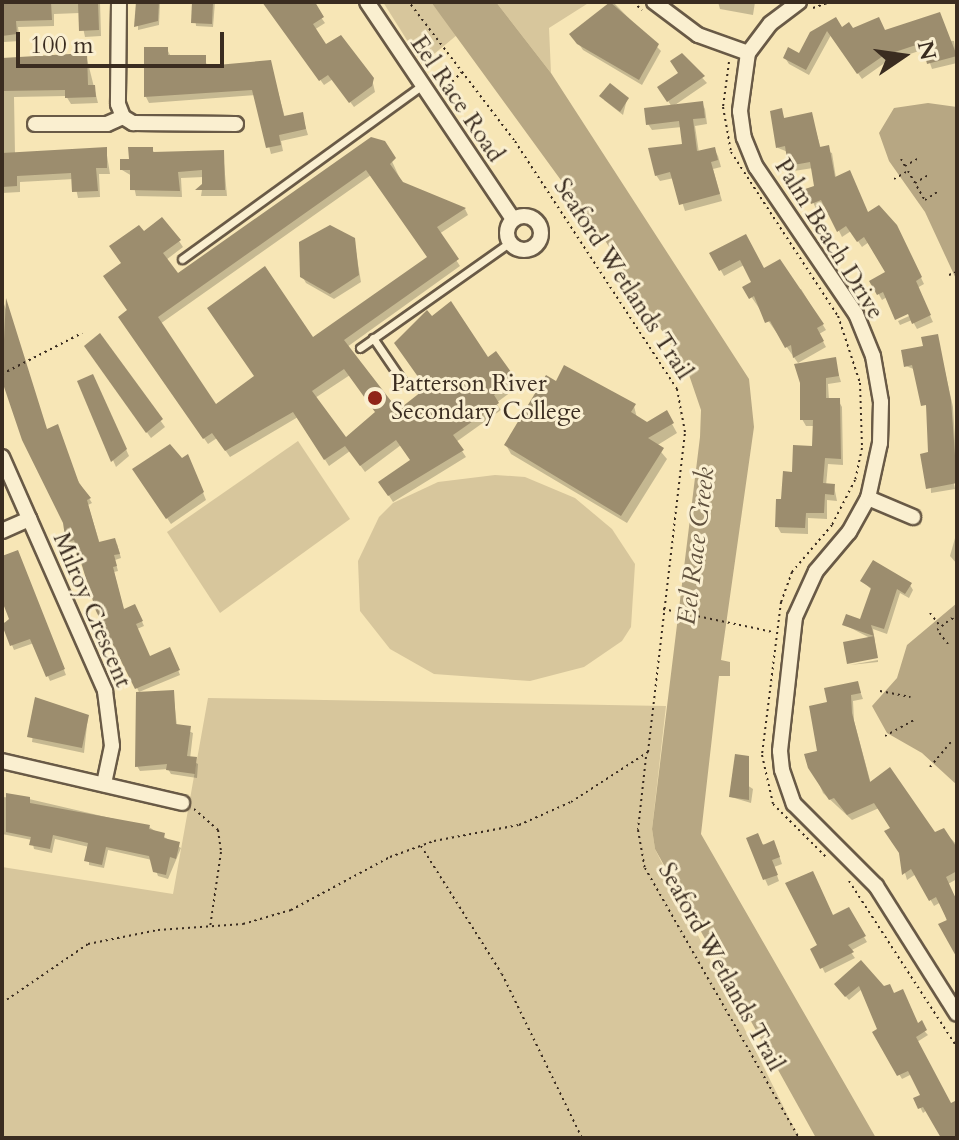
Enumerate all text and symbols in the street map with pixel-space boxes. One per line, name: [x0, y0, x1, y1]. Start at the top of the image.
scale bar: [20, 16, 228, 66]
north arrow: [863, 16, 943, 96]
text: 100 m: [30, 29, 94, 62]
street label: Eel Race Road: [404, 30, 510, 168]
text: N: [910, 38, 943, 63]
street label: Palm Beach Drive: [768, 154, 890, 324]
street label: Seaford Wetlands Trail: [547, 173, 699, 385]
place label: Patterson River Secondary College: [391, 370, 581, 426]
marker: Patterson River Secondary College: [366, 389, 384, 407]
water label: Eel Race Creek: [671, 465, 721, 627]
street label: Milroy Crescent: [46, 528, 138, 692]
street label: Seaford Wetlands Trail: [652, 858, 790, 1076]

